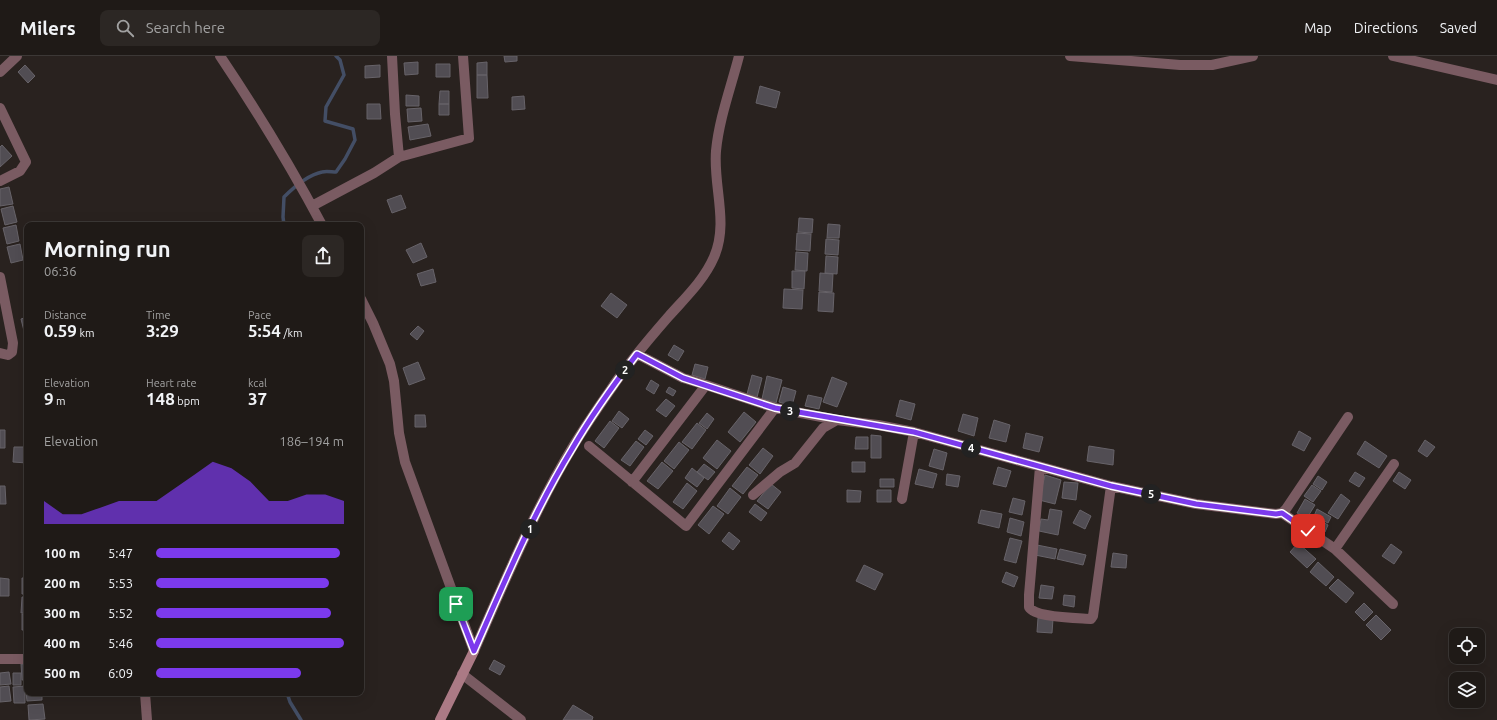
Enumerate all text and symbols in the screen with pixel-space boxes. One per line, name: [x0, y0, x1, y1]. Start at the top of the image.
search box: [100, 10, 380, 46]
text: Milers: [20, 17, 76, 39]
icon: search: [114, 17, 136, 39]
text: Search here: [146, 19, 225, 36]
text: Map: [1304, 20, 1332, 36]
text: Directions: [1354, 20, 1418, 36]
text: Saved: [1440, 20, 1477, 36]
button: share: [302, 235, 344, 277]
text: Morning run: [44, 236, 171, 261]
text: 06:36: [44, 264, 77, 278]
text: Distance: [44, 309, 87, 321]
text: Time: [146, 309, 171, 321]
text: Pace: [248, 309, 271, 321]
text: 0.59: [44, 321, 77, 340]
text: 3:29: [146, 321, 179, 340]
text: 5:54: [248, 321, 281, 340]
text: km: [77, 327, 95, 339]
text: /km: [281, 327, 303, 339]
pin: 2: [615, 360, 635, 380]
text: 2: [622, 364, 628, 376]
text: Elevation: [44, 377, 90, 389]
text: Heart rate: [146, 377, 197, 389]
text: kcal: [248, 377, 267, 389]
text: 9: [44, 389, 54, 408]
text: 148: [146, 389, 175, 408]
text: 37: [248, 389, 267, 408]
text: m: [54, 395, 66, 407]
text: bpm: [175, 395, 200, 407]
pin: 3: [780, 401, 800, 421]
text: 3: [787, 405, 793, 417]
text: Elevation: [44, 434, 98, 448]
text: 186–194 m: [279, 434, 344, 448]
pin: 4: [961, 438, 981, 458]
text: 4: [968, 442, 974, 454]
pin: 5: [1141, 484, 1161, 504]
text: 5: [1148, 488, 1154, 500]
pin: [1291, 514, 1325, 548]
pin: 1: [520, 519, 540, 539]
icon: check: [1297, 520, 1319, 542]
text: 1: [527, 523, 533, 535]
text: 100 m: [44, 546, 80, 560]
text: 5:47: [108, 546, 133, 560]
text: 200 m: [44, 576, 80, 590]
text: 5:53: [108, 576, 133, 590]
pin: [439, 587, 473, 621]
icon: arrive: [445, 593, 467, 615]
text: 300 m: [44, 606, 80, 620]
text: 5:52: [108, 606, 133, 620]
map controls: [1449, 628, 1485, 708]
button: locate: [1449, 628, 1485, 664]
text: 400 m: [44, 636, 80, 650]
text: 5:46: [108, 636, 133, 650]
text: 500 m: [44, 666, 80, 680]
text: 6:09: [108, 666, 133, 680]
button: layers: [1449, 672, 1485, 708]

